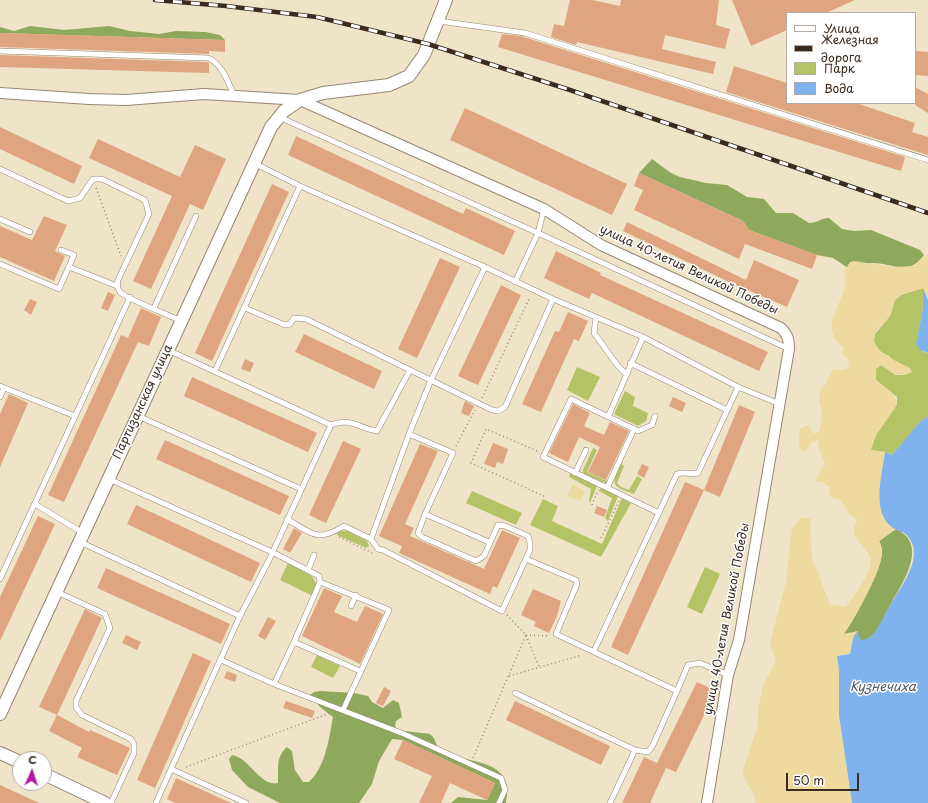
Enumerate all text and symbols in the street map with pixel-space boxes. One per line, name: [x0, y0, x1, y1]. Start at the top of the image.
legend: [786, 12, 916, 104]
text: Улица: [824, 19, 860, 37]
text: Железная дорога: [821, 30, 879, 66]
text: Парк: [824, 59, 855, 77]
text: Вода: [824, 79, 854, 97]
street label: улица 40-летия Великой Победы: [597, 222, 781, 318]
street label: Партизанская улица: [110, 342, 176, 462]
street label: улица 40-летия Великой Победы: [701, 522, 753, 716]
water label: Кузнечиха: [850, 679, 916, 695]
north arrow: [12, 751, 52, 791]
text: С: [28, 751, 37, 768]
scale bar: [788, 765, 861, 791]
text: 50 m: [793, 771, 824, 789]

